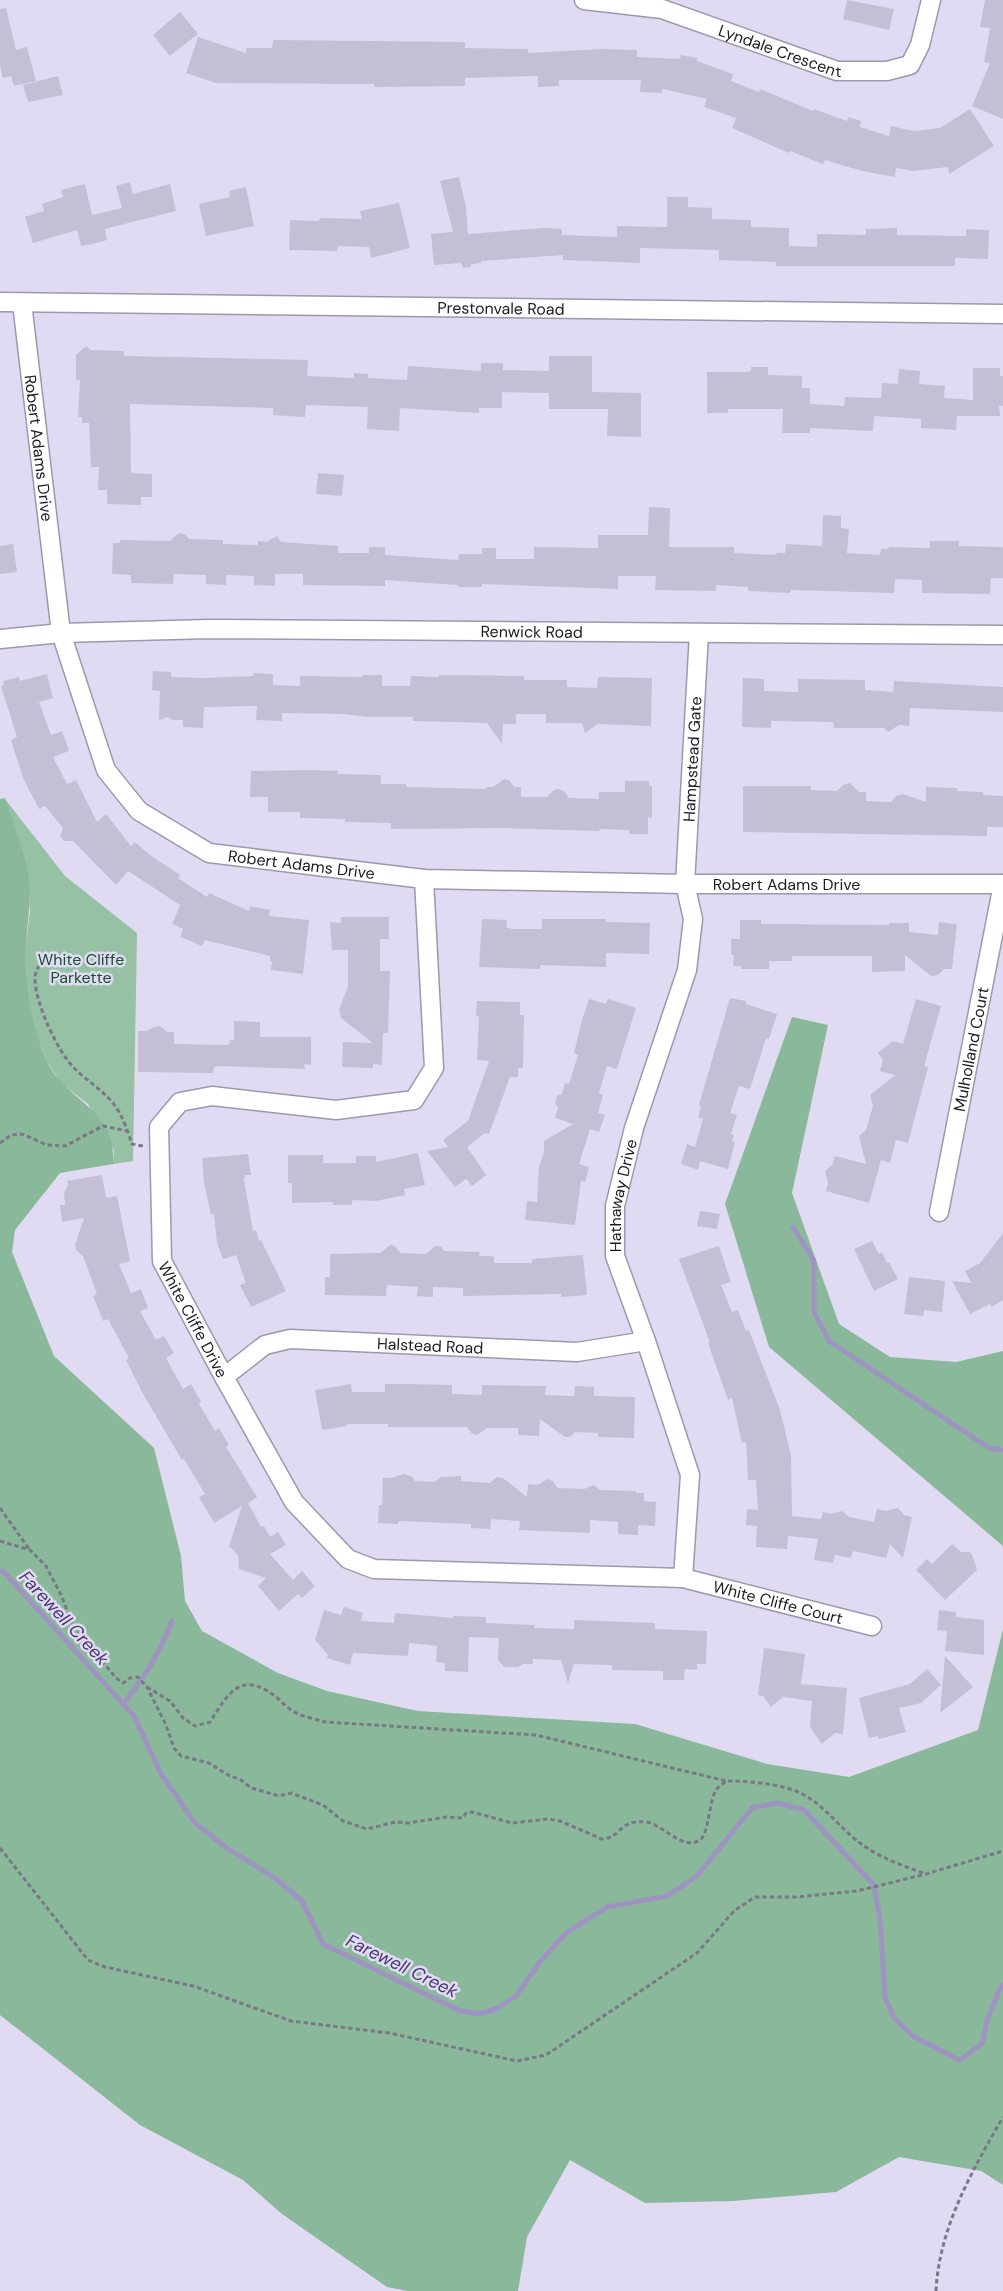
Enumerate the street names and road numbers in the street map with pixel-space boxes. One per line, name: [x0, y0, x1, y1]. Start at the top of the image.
street label: Lyndale Crescent: [716, 20, 841, 82]
street label: Prestonvale Road: [437, 297, 565, 320]
street label: Robert Adams Drive: [20, 374, 58, 523]
street label: Renwick Road: [480, 621, 583, 643]
street label: Hampstead Gate: [678, 696, 706, 822]
street label: Robert Adams Drive: [227, 845, 376, 884]
street label: Robert Adams Drive: [713, 874, 860, 895]
street label: Mulholland Court: [949, 985, 994, 1113]
street label: Hathaway Drive: [605, 1137, 642, 1252]
street label: White Cliffe Drive: [153, 1258, 232, 1381]
street label: Halstead Road: [377, 1333, 484, 1359]
street label: White Cliffe Court: [711, 1576, 845, 1629]

